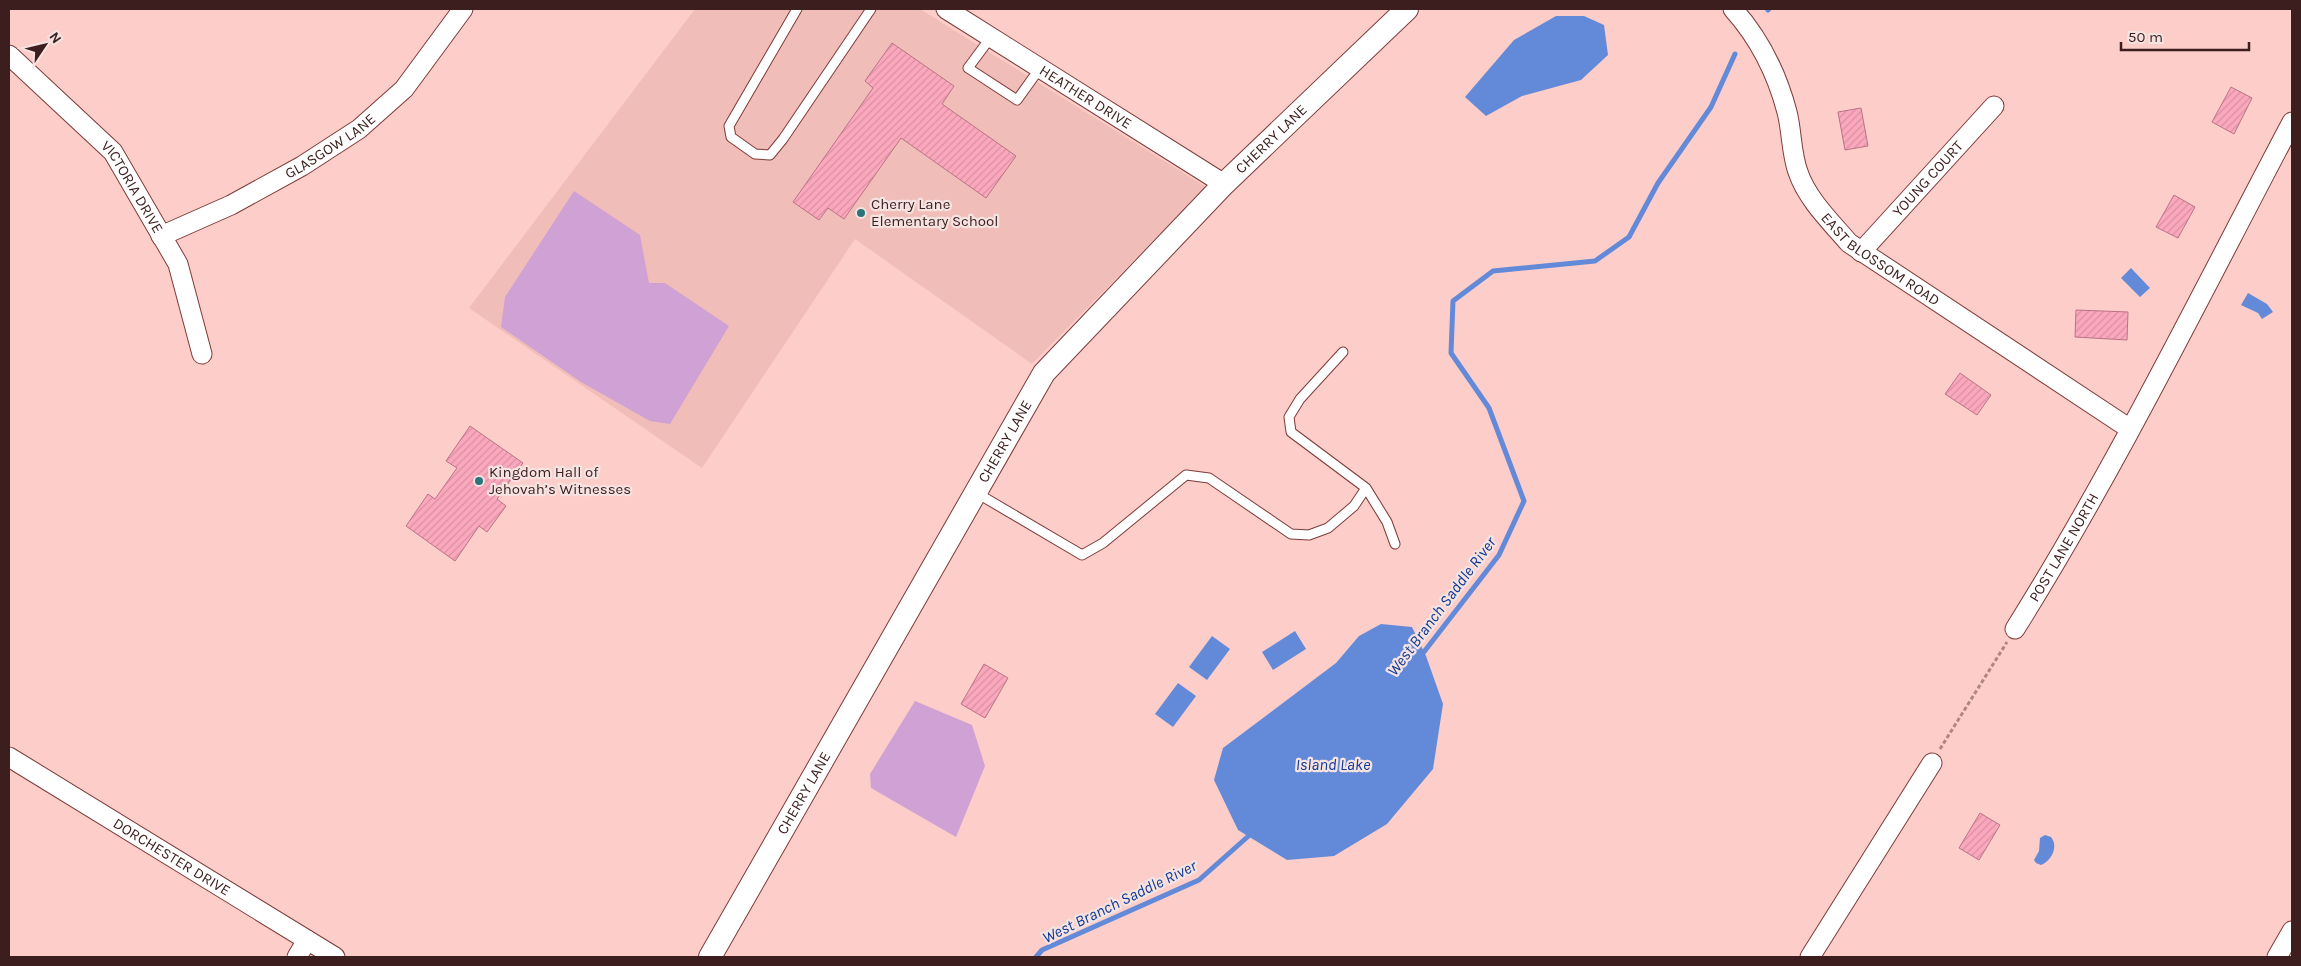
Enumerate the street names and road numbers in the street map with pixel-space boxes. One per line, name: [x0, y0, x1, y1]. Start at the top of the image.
street label: HEATHER DRIVE: [1036, 61, 1135, 133]
street label: CHERRY LANE: [1232, 101, 1311, 177]
street label: GLASGOW LANE: [282, 110, 379, 183]
street label: VICTORIA DRIVE: [98, 137, 167, 236]
street label: YOUNG COURT: [1889, 137, 1967, 220]
street label: EAST BLOSSOM ROAD: [1817, 209, 1943, 310]
street label: CHERRY LANE: [974, 397, 1036, 486]
street label: POST LANE NORTH: [2025, 490, 2102, 605]
street label: CHERRY LANE: [773, 748, 835, 837]
street label: DORCHESTER DRIVE: [110, 814, 234, 900]

